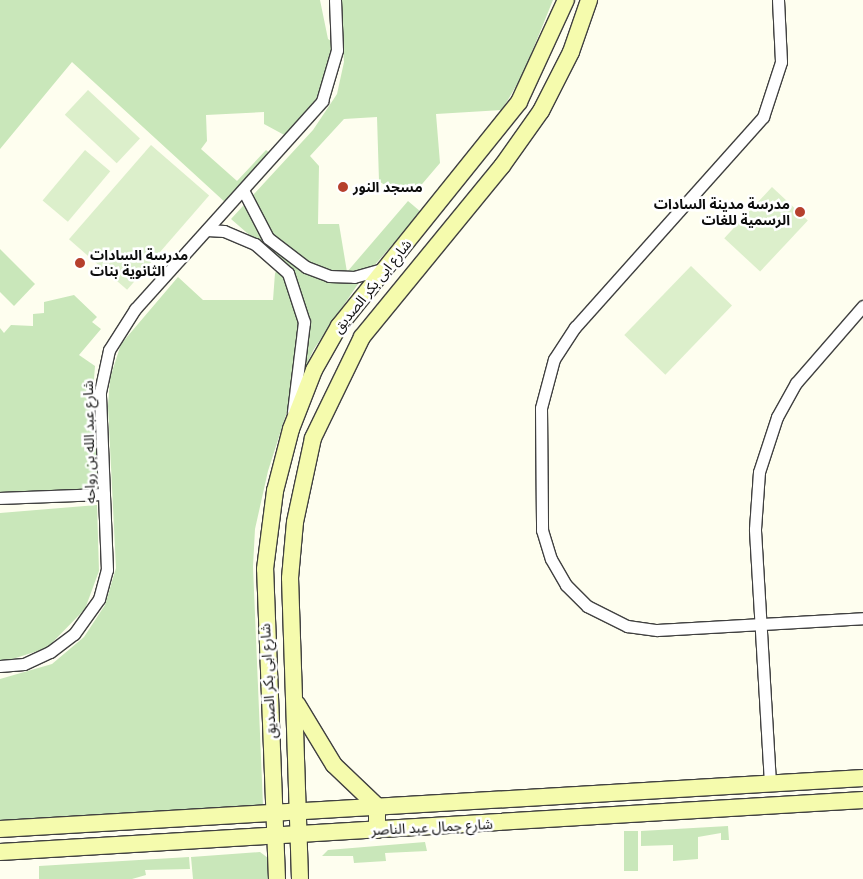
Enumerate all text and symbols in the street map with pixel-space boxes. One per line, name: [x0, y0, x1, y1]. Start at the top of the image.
place label: مسجد النور: [353, 179, 423, 195]
marker: مسجد النور: [337, 181, 349, 193]
place label: مدرسة مدينة السادات الرسمية للغات: [654, 196, 790, 228]
marker: مدرسة مدينة السادات الرسمية للغات: [794, 206, 806, 218]
street label: شارع ابى بكر الصديق: [329, 236, 415, 336]
place label: مدرسة السادات الثانوية بنات: [90, 247, 188, 280]
marker: مدرسة السادات الثانوية بنات: [74, 257, 86, 269]
street label: شارع عبد الله بن رواحه: [80, 380, 98, 504]
street label: شارع ابى بكر الصديق: [257, 623, 279, 739]
street label: شارع جمال عبد الناصر: [371, 815, 493, 839]

